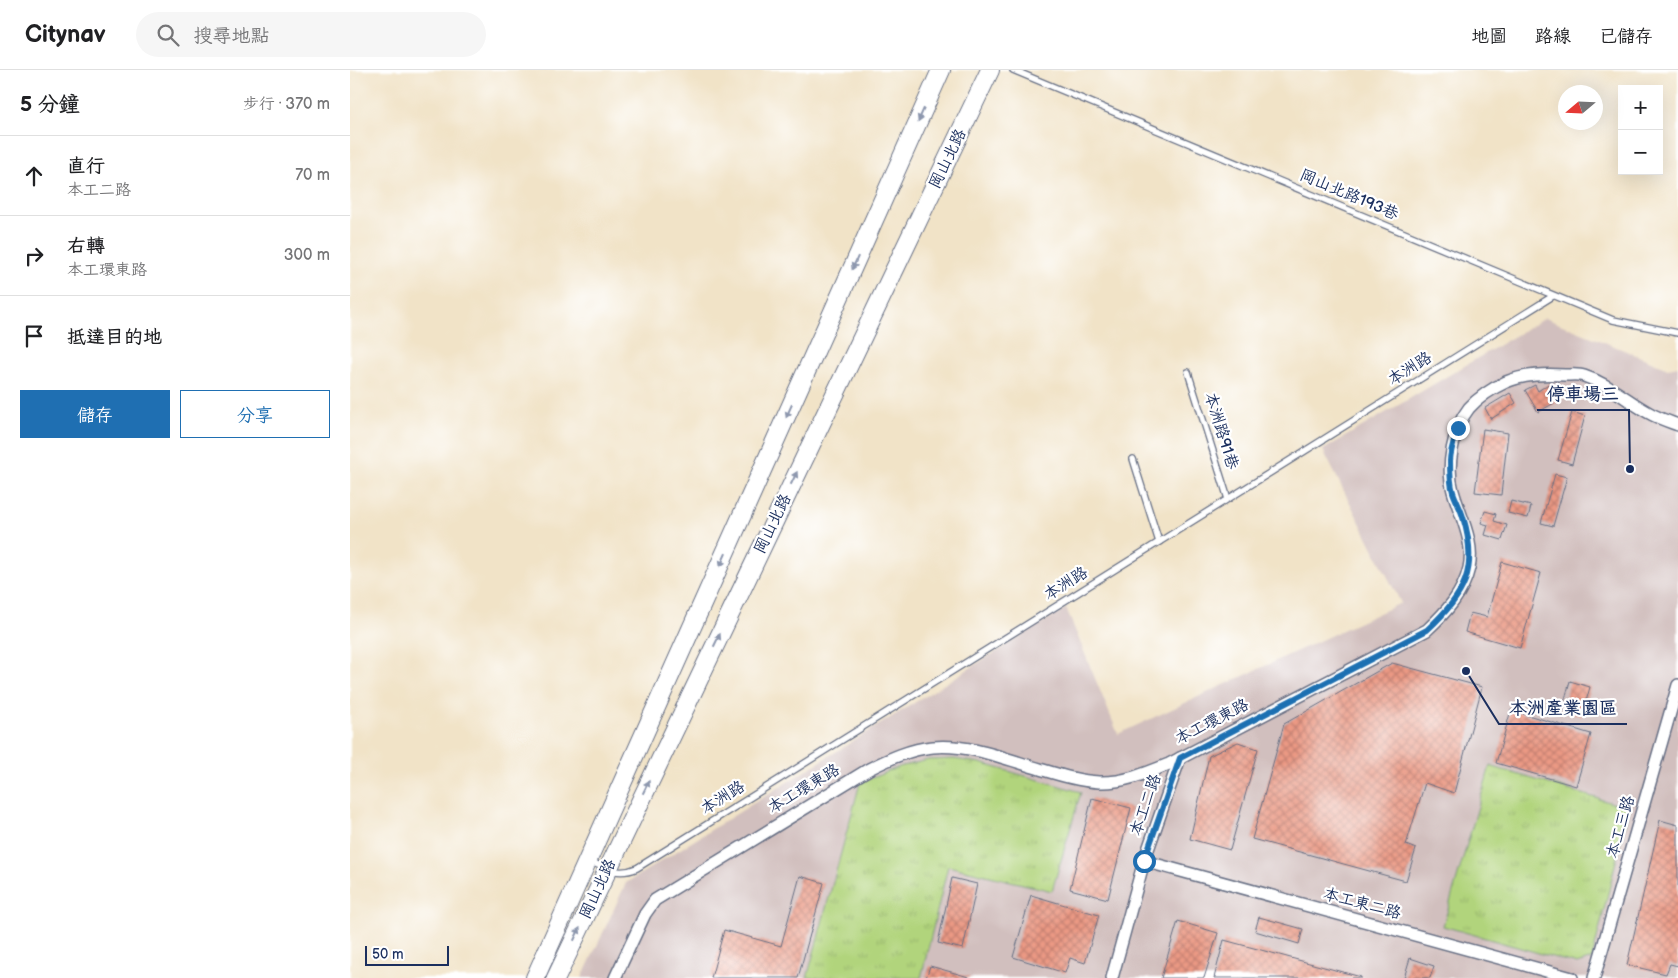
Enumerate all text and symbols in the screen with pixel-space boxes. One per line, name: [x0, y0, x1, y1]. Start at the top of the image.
search box: [136, 12, 486, 57]
text: Citynav: [25, 20, 106, 49]
icon: search: [154, 21, 182, 49]
text: 搜尋地點: [194, 25, 270, 48]
text: 地圖: [1471, 26, 1507, 47]
text: 路線: [1535, 26, 1571, 47]
text: 已儲存: [1599, 26, 1653, 47]
north arrow: [1558, 85, 1603, 130]
map controls: [1618, 85, 1663, 175]
button: +: [1618, 85, 1663, 130]
text: 5 分鐘: [20, 92, 80, 117]
text: 步行 · 370 m: [243, 95, 330, 114]
one-way arrow: [917, 108, 925, 122]
street label: 岡山北路: [925, 126, 971, 192]
button: −: [1618, 130, 1663, 175]
text: 直行: [67, 155, 105, 178]
icon: ahead: [20, 162, 48, 190]
text: 70 m: [295, 166, 330, 185]
street label: 岡山北路193巷: [1297, 166, 1401, 224]
text: 本工二路: [67, 181, 131, 200]
text: 右轉: [67, 235, 105, 258]
icon: right: [20, 242, 48, 270]
text: 300 m: [284, 246, 330, 265]
one-way arrow: [851, 256, 859, 270]
text: 本工環東路: [67, 261, 147, 280]
icon: arrive: [20, 322, 48, 350]
text: 抵達目的地: [67, 326, 162, 349]
street label: 本洲路: [1385, 348, 1435, 390]
callout: 停車場三: [1537, 377, 1629, 410]
text: 停車場三: [1547, 384, 1619, 405]
button: 儲存: [20, 390, 170, 438]
button: 分享: [180, 390, 330, 438]
street label: 本洲路91巷: [1200, 390, 1242, 472]
one-way arrow: [785, 404, 793, 418]
route end: [1447, 417, 1470, 440]
one-way arrow: [791, 471, 799, 485]
street label: 岡山北路: [750, 491, 796, 557]
one-way arrow: [719, 553, 727, 567]
street label: 本洲路: [1041, 563, 1091, 605]
one-way arrow: [712, 633, 721, 648]
callout: 本洲產業園區: [1499, 691, 1627, 724]
street label: 本工環東路: [1172, 695, 1252, 749]
text: 本洲產業園區: [1509, 698, 1617, 719]
street label: 本工環東路: [765, 760, 843, 818]
street label: 本工二路: [1127, 772, 1165, 838]
street label: 本洲路: [698, 777, 748, 819]
one-way arrow: [643, 780, 651, 794]
street label: 本工三路: [1603, 794, 1639, 860]
route start: [1133, 850, 1156, 873]
street label: 岡山北路: [576, 856, 620, 922]
street label: 本工東二路: [1321, 884, 1403, 924]
one-way arrow: [573, 927, 581, 941]
scale bar: [365, 943, 449, 966]
text: 50 m: [372, 946, 404, 963]

